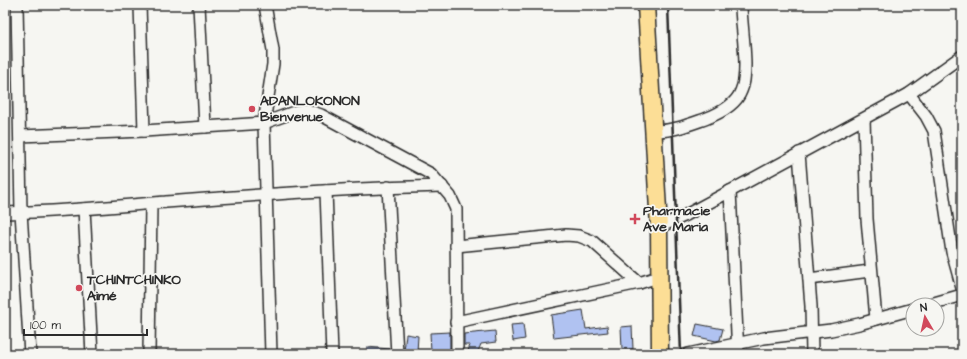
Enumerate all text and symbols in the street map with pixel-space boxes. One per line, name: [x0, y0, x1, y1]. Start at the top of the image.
place label: ADANLOKONON Bienvenue: [260, 91, 360, 127]
marker: ADANLOKONON Bienvenue: [247, 104, 257, 114]
place label: Pharmacie Ave Maria: [643, 201, 711, 237]
marker: Pharmacie Ave Maria: [630, 214, 640, 224]
place label: TCHINTCHINKO Aimé: [86, 270, 181, 306]
marker: TCHINTCHINKO Aimé: [74, 283, 84, 293]
north arrow: [905, 297, 945, 337]
text: N: [919, 300, 928, 316]
scale bar: [24, 311, 147, 337]
text: 100 m: [30, 317, 61, 334]

